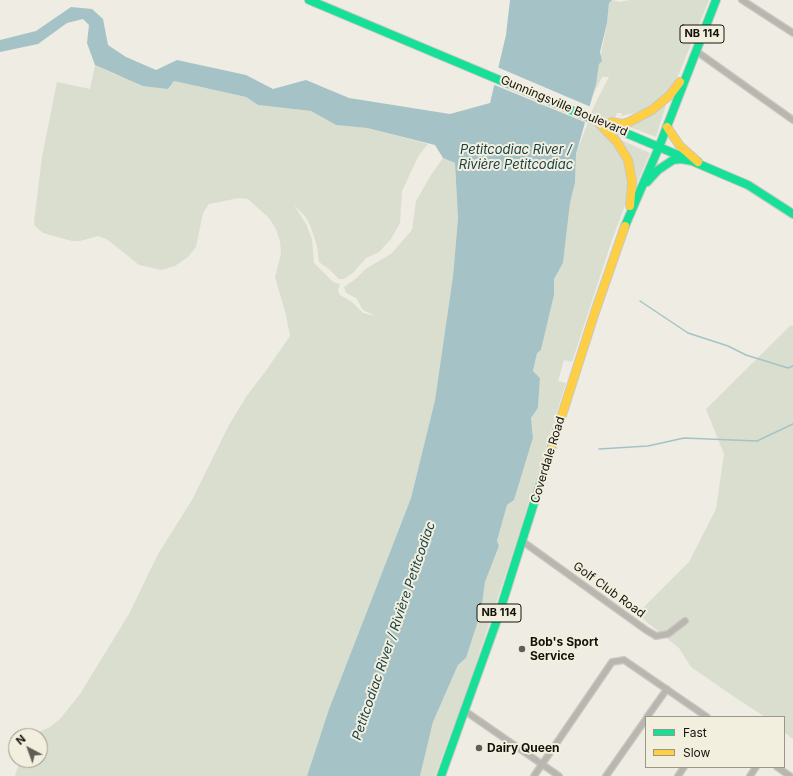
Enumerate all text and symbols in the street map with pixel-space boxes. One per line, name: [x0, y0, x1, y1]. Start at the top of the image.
road number: NB 114: [680, 25, 724, 43]
street label: Gunningsville Boulevard: [498, 73, 630, 139]
water label: Petitcodiac River / Rivière Petitcodiac: [459, 142, 573, 173]
street label: Coverdale Road: [528, 415, 568, 505]
water label: Petitcodiac River / Rivière Petitcodiac: [349, 520, 439, 742]
street label: Golf Club Road: [570, 559, 648, 621]
road number: NB 114: [477, 604, 521, 622]
place label: Bob's Sport Service: [530, 635, 598, 663]
marker: Bob's Sport Service: [517, 644, 527, 654]
legend: [645, 716, 785, 768]
text: Fast: [683, 725, 707, 740]
north arrow: [8, 728, 48, 768]
text: N: [13, 732, 29, 748]
place label: Dairy Queen: [487, 741, 560, 755]
marker: Dairy Queen: [474, 743, 484, 753]
text: Slow: [683, 745, 710, 760]

